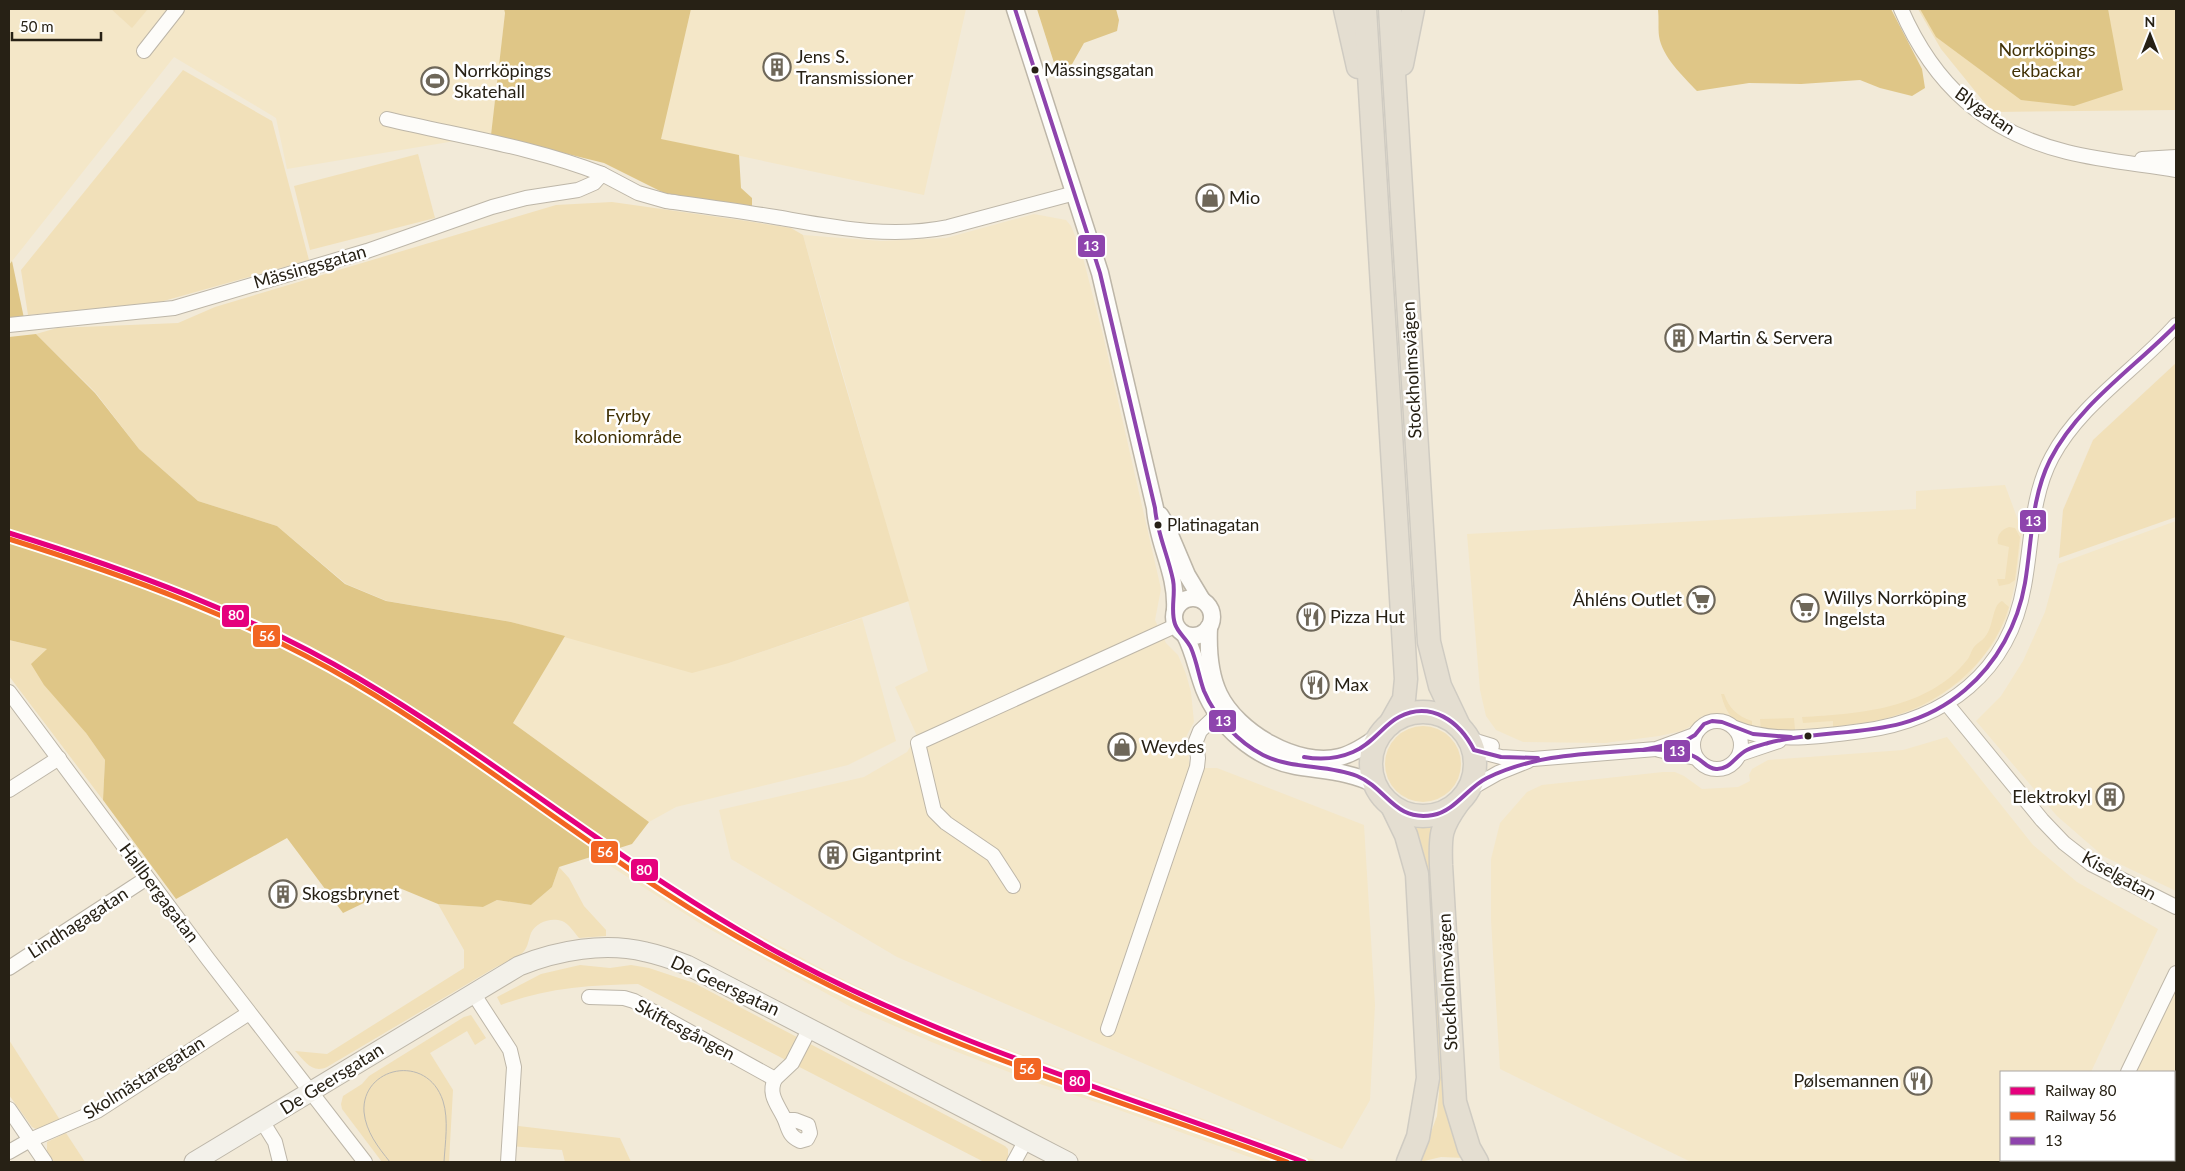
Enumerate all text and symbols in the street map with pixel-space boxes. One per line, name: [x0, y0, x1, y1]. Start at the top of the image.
scale bar: [12, 10, 101, 42]
north arrow: [2125, 10, 2175, 60]
text: N: [2145, 13, 2155, 30]
text: 50 m: [20, 17, 54, 35]
park label: Norrköpings ekbackar: [1998, 38, 2096, 81]
place label: Jens S. Transmissioner: [796, 45, 914, 88]
building icon: Jens S. Transmissioner: [762, 52, 792, 82]
place label: Norrköpings Skatehall: [454, 59, 551, 102]
place label: Mässingsgatan: [1044, 59, 1154, 80]
marker: Mässingsgatan: [1030, 65, 1040, 75]
sports icon: Norrköpings Skatehall: [420, 66, 450, 96]
street label: Blygatan: [1951, 82, 2020, 139]
shop icon: Mio: [1195, 183, 1225, 213]
place label: Mio: [1229, 186, 1260, 208]
line badge: 13: [1077, 234, 1106, 258]
text: 13: [1083, 237, 1099, 254]
street label: Mässingsgatan: [251, 239, 369, 293]
street label: Stockholmsvägen: [1396, 301, 1426, 439]
building icon: Martin & Servera: [1664, 323, 1694, 353]
place label: Martin & Servera: [1698, 326, 1833, 348]
park label: Fyrby koloniområde: [574, 404, 682, 447]
line badge: 13: [2019, 509, 2047, 533]
text: 13: [2025, 512, 2041, 529]
place label: Platinagatan: [1167, 514, 1259, 535]
marker: Platinagatan: [1153, 520, 1163, 530]
supermarket icon: Åhléns Outlet: [1686, 585, 1716, 615]
place label: Willys Norrköping Ingelsta: [1824, 586, 1966, 629]
place label: Åhléns Outlet: [1573, 588, 1683, 610]
supermarket icon: Willys Norrköping Ingelsta: [1790, 593, 1820, 623]
restaurant icon: Pizza Hut: [1296, 602, 1326, 632]
line badge: 80: [221, 604, 250, 628]
place label: Pizza Hut: [1330, 605, 1406, 627]
text: 80: [228, 606, 244, 623]
line badge: 56: [252, 624, 281, 648]
text: 56: [259, 627, 275, 644]
restaurant icon: Max: [1300, 670, 1330, 700]
place label: Max: [1334, 673, 1368, 695]
line badge: 13: [1208, 709, 1237, 733]
text: 13: [1215, 712, 1231, 729]
unlabelled marker: [1803, 731, 1813, 741]
shop icon: Weydes: [1107, 732, 1137, 762]
place label: Weydes: [1141, 735, 1205, 757]
line badge: 13: [1663, 739, 1691, 763]
text: 13: [1669, 742, 1685, 759]
building icon: Elektrokyl: [2095, 782, 2125, 812]
place label: Elektrokyl: [2012, 785, 2091, 807]
street label: Hallbergagatan: [115, 838, 204, 946]
line badge: 56: [590, 840, 619, 864]
building icon: Gigantprint: [818, 840, 848, 870]
text: 56: [597, 843, 613, 860]
place label: Gigantprint: [852, 843, 942, 865]
street label: Kiselgatan: [2079, 846, 2160, 904]
line badge: 80: [630, 858, 659, 882]
text: 80: [636, 861, 652, 878]
building icon: Skogsbrynet: [268, 879, 298, 909]
street label: Lindhagagatan: [23, 882, 132, 963]
place label: Skogsbrynet: [302, 882, 400, 904]
street label: Stockholmsvägen: [1432, 913, 1462, 1051]
street label: De Geersgatan: [667, 950, 783, 1020]
street label: Skiftesgången: [632, 994, 739, 1065]
street label: Skolmästaregatan: [79, 1031, 208, 1123]
street label: De Geersgatan: [276, 1038, 387, 1119]
line badge: 56: [1013, 1057, 1042, 1081]
text: 56: [1019, 1060, 1035, 1077]
restaurant icon: Pølsemannen: [1903, 1066, 1933, 1096]
line badge: 80: [1063, 1069, 1091, 1093]
place label: Pølsemannen: [1794, 1069, 1899, 1091]
legend: [2000, 1071, 2175, 1161]
text: 80: [1069, 1072, 1085, 1089]
text: Railway 80: [2045, 1081, 2117, 1099]
text: Railway 56: [2045, 1106, 2117, 1124]
text: 13: [2045, 1131, 2062, 1149]

